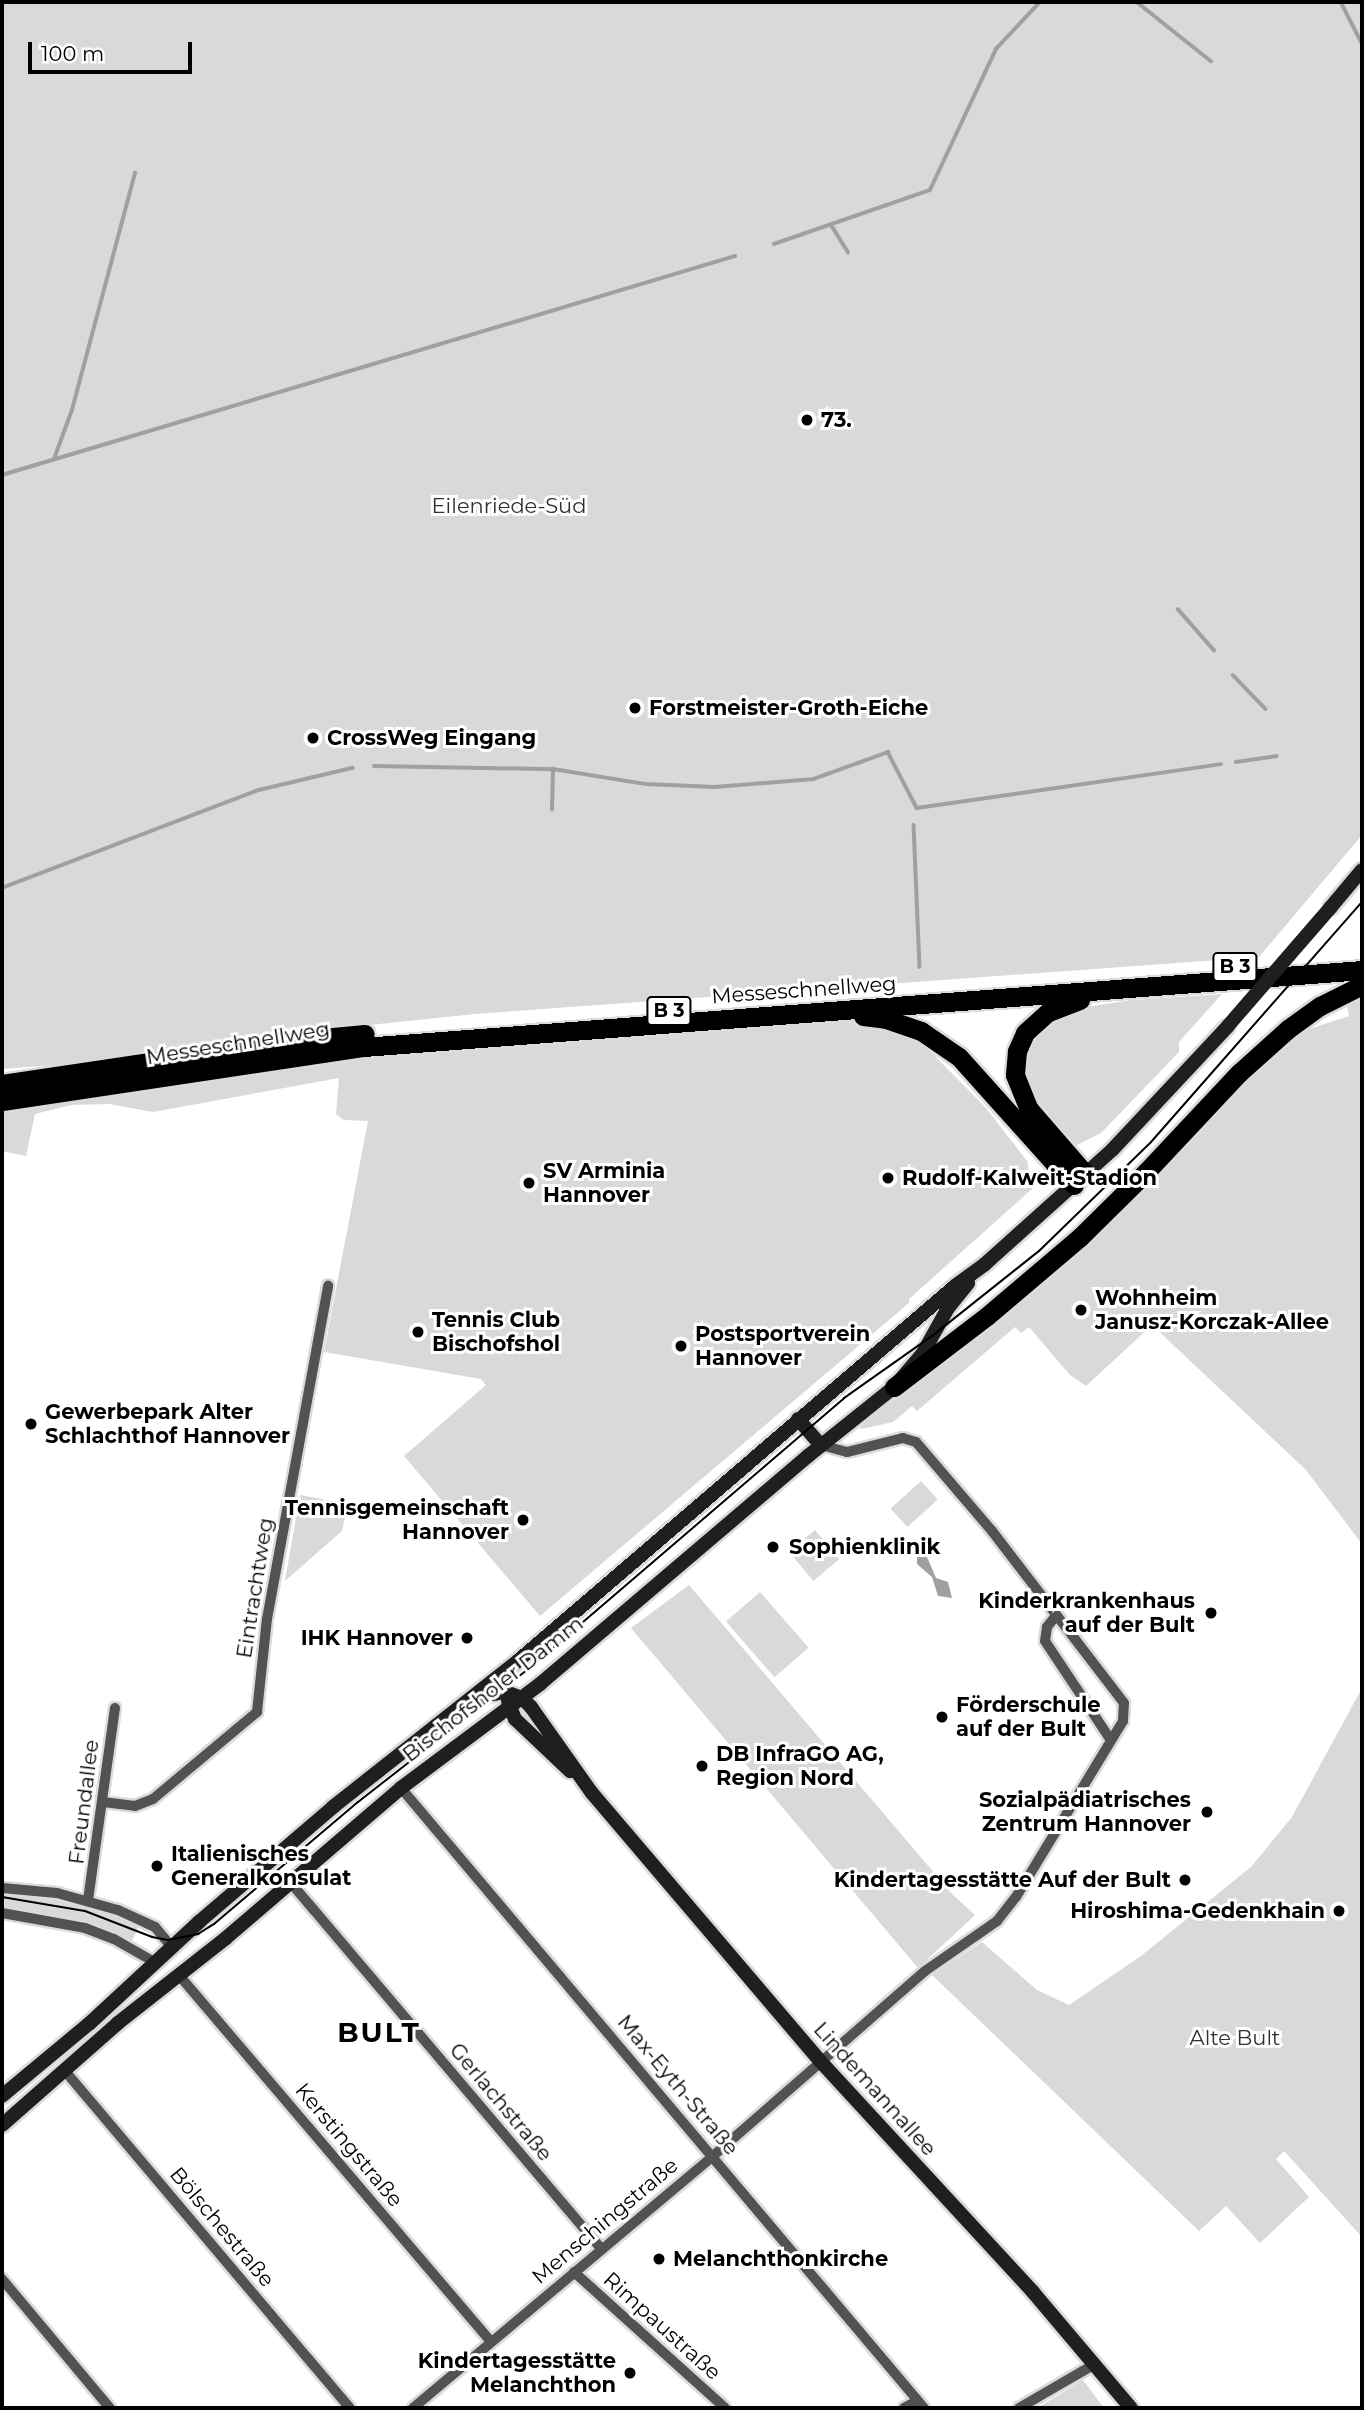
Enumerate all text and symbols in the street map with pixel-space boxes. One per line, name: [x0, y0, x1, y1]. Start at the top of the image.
scale bar: [32, 28, 196, 72]
text: 100 m: [41, 41, 104, 66]
place label: 73.: [821, 407, 852, 433]
marker: 73.: [799, 412, 815, 428]
park label: Eilenriede-Süd: [432, 493, 586, 519]
place label: Forstmeister-Groth-Eiche: [649, 695, 928, 721]
marker: Forstmeister-Groth-Eiche: [627, 700, 643, 716]
place label: CrossWeg Eingang: [327, 725, 536, 751]
marker: CrossWeg Eingang: [305, 730, 321, 746]
road number: B 3: [1212, 951, 1258, 982]
street label: Messeschnellweg: [711, 971, 897, 1009]
road number: B 3: [646, 995, 692, 1026]
street label: Messeschnellweg: [144, 1016, 332, 1070]
place label: SV Arminia Hannover: [543, 1158, 665, 1208]
place label: Rudolf-Kalweit-Stadion: [902, 1165, 1157, 1191]
marker: Rudolf-Kalweit-Stadion: [880, 1170, 896, 1186]
marker: SV Arminia Hannover: [521, 1175, 537, 1191]
place label: Wohnheim Janusz-Korczak-Allee: [1095, 1285, 1329, 1335]
marker: Wohnheim Janusz-Korczak-Allee: [1073, 1302, 1089, 1318]
place label: Tennis Club Bischofshol: [432, 1307, 560, 1357]
place label: Postsportverein Hannover: [695, 1321, 870, 1371]
marker: Tennis Club Bischofshol: [410, 1324, 426, 1340]
marker: Postsportverein Hannover: [673, 1338, 689, 1354]
place label: Gewerbepark Alter Schlachthof Hannover: [45, 1399, 290, 1449]
marker: Gewerbepark Alter Schlachthof Hannover: [23, 1416, 39, 1432]
place label: Tennisgemeinschaft Hannover: [285, 1495, 509, 1545]
marker: Tennisgemeinschaft Hannover: [515, 1512, 531, 1528]
street label: Eintrachtweg: [231, 1516, 279, 1660]
place label: Sophienklinik: [789, 1534, 940, 1560]
marker: Sophienklinik: [763, 1537, 783, 1557]
place label: Kinderkrankenhaus auf der Bult: [978, 1588, 1195, 1638]
marker: Kinderkrankenhaus auf der Bult: [1201, 1603, 1221, 1623]
street label: Bischofsholer Damm: [398, 1611, 588, 1767]
place label: IHK Hannover: [301, 1625, 453, 1651]
marker: IHK Hannover: [459, 1630, 475, 1646]
place label: Förderschule auf der Bult: [956, 1692, 1101, 1742]
marker: Förderschule auf der Bult: [934, 1709, 950, 1725]
street label: Freundallee: [64, 1738, 104, 1866]
place label: DB InfraGO AG, Region Nord: [716, 1741, 884, 1791]
marker: DB InfraGO AG, Region Nord: [694, 1758, 710, 1774]
place label: Sozialpädiatrisches Zentrum Hannover: [979, 1787, 1191, 1837]
marker: Sozialpädiatrisches Zentrum Hannover: [1197, 1802, 1217, 1822]
place label: Italienisches Generalkonsulat: [171, 1841, 351, 1891]
marker: Italienisches Generalkonsulat: [149, 1858, 165, 1874]
place label: Kindertagesstätte Auf der Bult: [834, 1867, 1171, 1893]
marker: Kindertagesstätte Auf der Bult: [1177, 1872, 1193, 1888]
place label: Hiroshima-Gedenkhain: [1070, 1898, 1325, 1924]
marker: Hiroshima-Gedenkhain: [1331, 1903, 1347, 1919]
street label: Max-Eyth-Straße: [612, 2010, 744, 2160]
district label: BULT: [338, 2015, 420, 2049]
street label: Lindemannallee: [808, 2017, 942, 2161]
park label: Alte Bult: [1190, 2025, 1280, 2051]
street label: Gerlachstraße: [444, 2038, 558, 2166]
street label: Kerstingstraße: [290, 2078, 408, 2212]
street label: Menschingstraße: [527, 2153, 683, 2289]
street label: Bölschestraße: [164, 2162, 280, 2292]
place label: Melanchthonkirche: [673, 2246, 888, 2272]
marker: Melanchthonkirche: [651, 2251, 667, 2267]
street label: Rimpaustraße: [598, 2267, 726, 2385]
place label: Kindertagesstätte Melanchthon: [418, 2348, 616, 2398]
marker: Kindertagesstätte Melanchthon: [622, 2365, 638, 2381]

